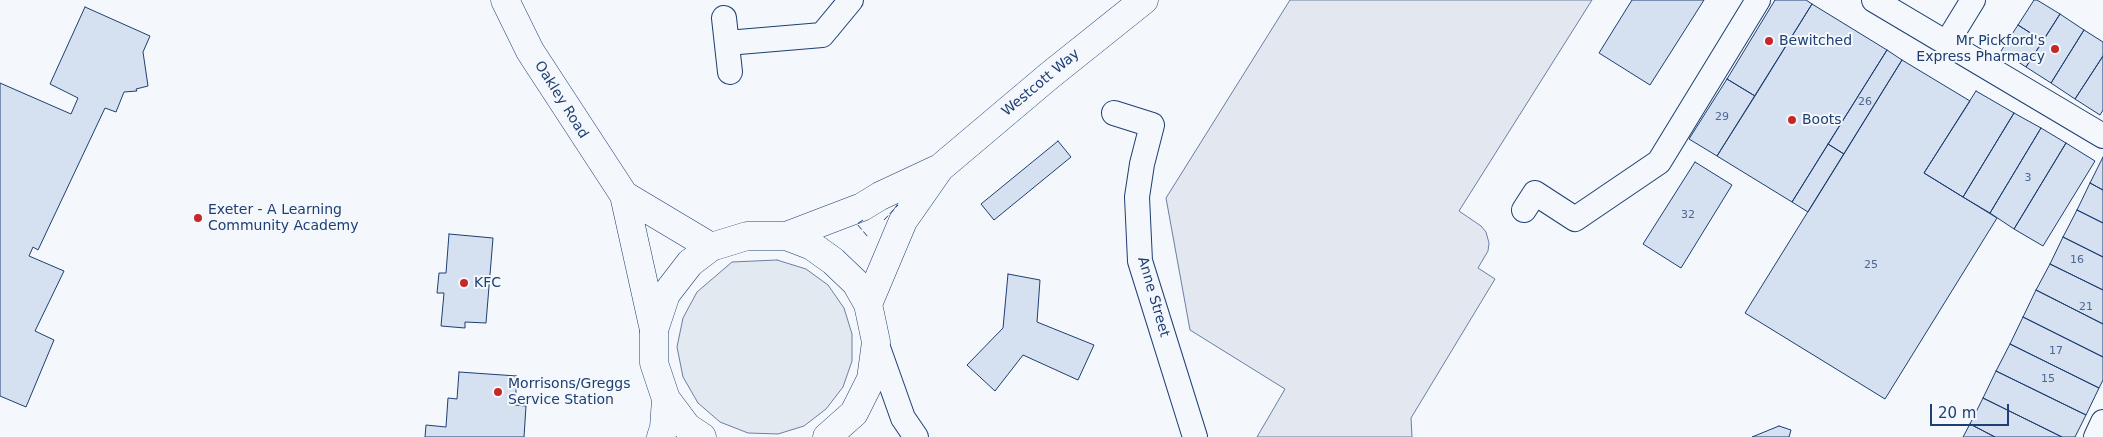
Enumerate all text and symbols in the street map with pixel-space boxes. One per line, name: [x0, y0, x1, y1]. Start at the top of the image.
place label: Bewitched: [1779, 33, 1852, 49]
place label: Mr Pickford's Express Pharmacy: [1916, 33, 2045, 65]
marker: Bewitched: [1763, 35, 1775, 47]
marker: Mr Pickford's Express Pharmacy: [2049, 43, 2061, 55]
street label: Westcott Way: [999, 46, 1083, 120]
street label: Oakley Road: [531, 58, 591, 142]
house number: 26: [1858, 95, 1872, 109]
house number: 29: [1715, 110, 1729, 124]
place label: Boots: [1802, 112, 1842, 128]
marker: Boots: [1786, 114, 1798, 126]
house number: 3: [2025, 171, 2031, 185]
place label: Exeter - A Learning Community Academy: [208, 202, 359, 234]
house number: 32: [1681, 208, 1695, 222]
marker: Exeter - A Learning Community Academy: [192, 212, 204, 224]
house number: 16: [2070, 253, 2084, 267]
street label: Anne Street: [1133, 255, 1173, 339]
house number: 25: [1864, 258, 1878, 272]
place label: KFC: [474, 275, 501, 291]
marker: KFC: [458, 277, 470, 289]
house number: 21: [2079, 300, 2093, 314]
house number: 17: [2049, 344, 2063, 358]
house number: 15: [2041, 372, 2055, 386]
place label: Morrisons/Greggs Service Station: [508, 376, 631, 408]
marker: Morrisons/Greggs Service Station: [492, 386, 504, 398]
scale bar: [1933, 394, 2012, 426]
text: 20 m: [1938, 404, 1976, 422]

